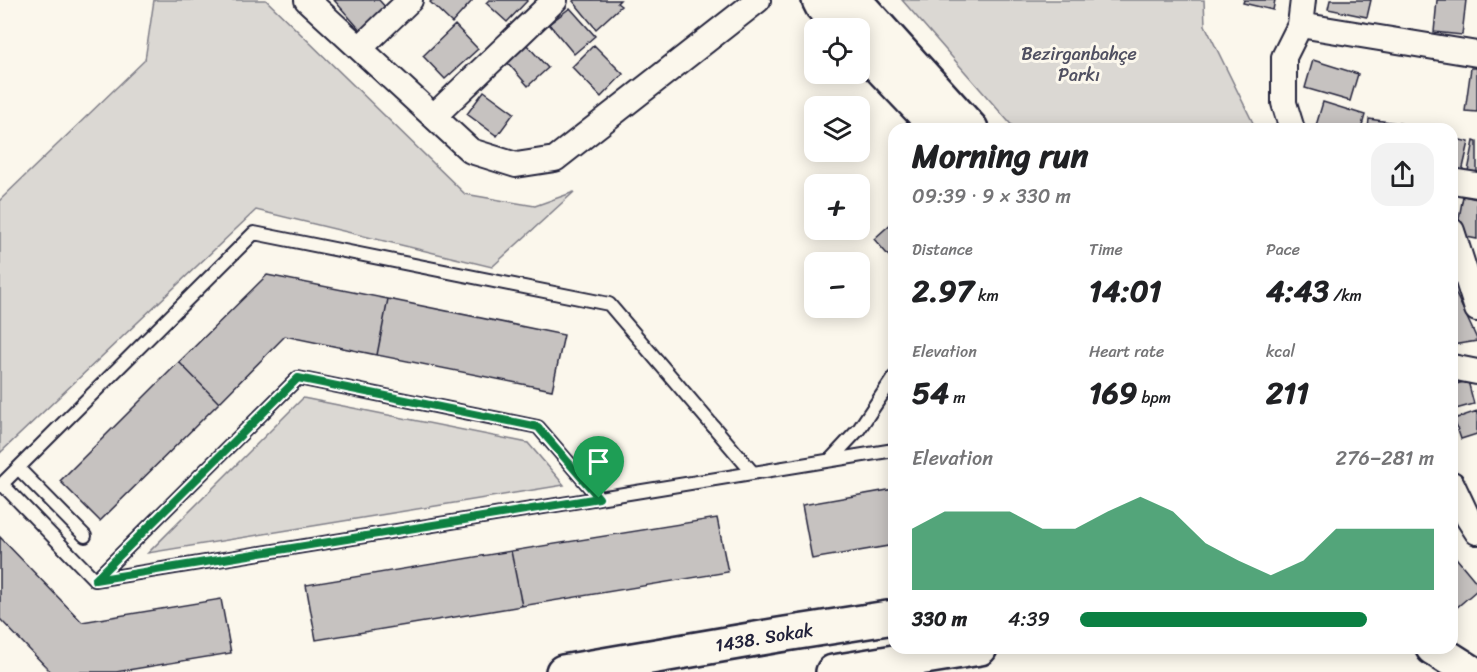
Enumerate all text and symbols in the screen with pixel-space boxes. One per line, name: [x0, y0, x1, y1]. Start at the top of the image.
map controls: [804, 18, 870, 318]
button: locate: [804, 18, 870, 84]
park label: Bezirganbahçe Parkı: [1021, 38, 1137, 91]
button: layers: [804, 96, 870, 162]
text: Morning run: [912, 127, 1088, 185]
button: share: [1371, 143, 1434, 206]
button: +: [804, 174, 870, 240]
text: 09:39 · 9 × 330 m: [912, 179, 1071, 214]
text: Distance: [912, 235, 973, 264]
text: Time: [1089, 235, 1123, 264]
text: Pace: [1266, 235, 1300, 264]
button: −: [804, 252, 870, 318]
text: 2.97: [912, 264, 974, 318]
text: 14:01: [1089, 264, 1162, 318]
text: 4:43: [1266, 264, 1329, 318]
text: km: [974, 281, 999, 310]
text: /km: [1329, 281, 1362, 310]
text: Elevation: [912, 337, 977, 366]
text: Heart rate: [1089, 337, 1164, 366]
text: kcal: [1266, 337, 1295, 366]
text: 54: [912, 366, 949, 420]
text: 169: [1089, 366, 1137, 420]
text: 211: [1266, 366, 1309, 420]
text: m: [949, 383, 966, 412]
text: bpm: [1137, 383, 1171, 412]
pin: [573, 436, 624, 498]
text: Elevation: [912, 441, 993, 476]
text: 276–281 m: [1336, 441, 1434, 476]
icon: arrive: [582, 445, 615, 478]
text: 330 m: [912, 602, 967, 637]
text: 4:39: [1008, 602, 1050, 637]
street label: 1438. Sokak: [713, 614, 816, 662]

